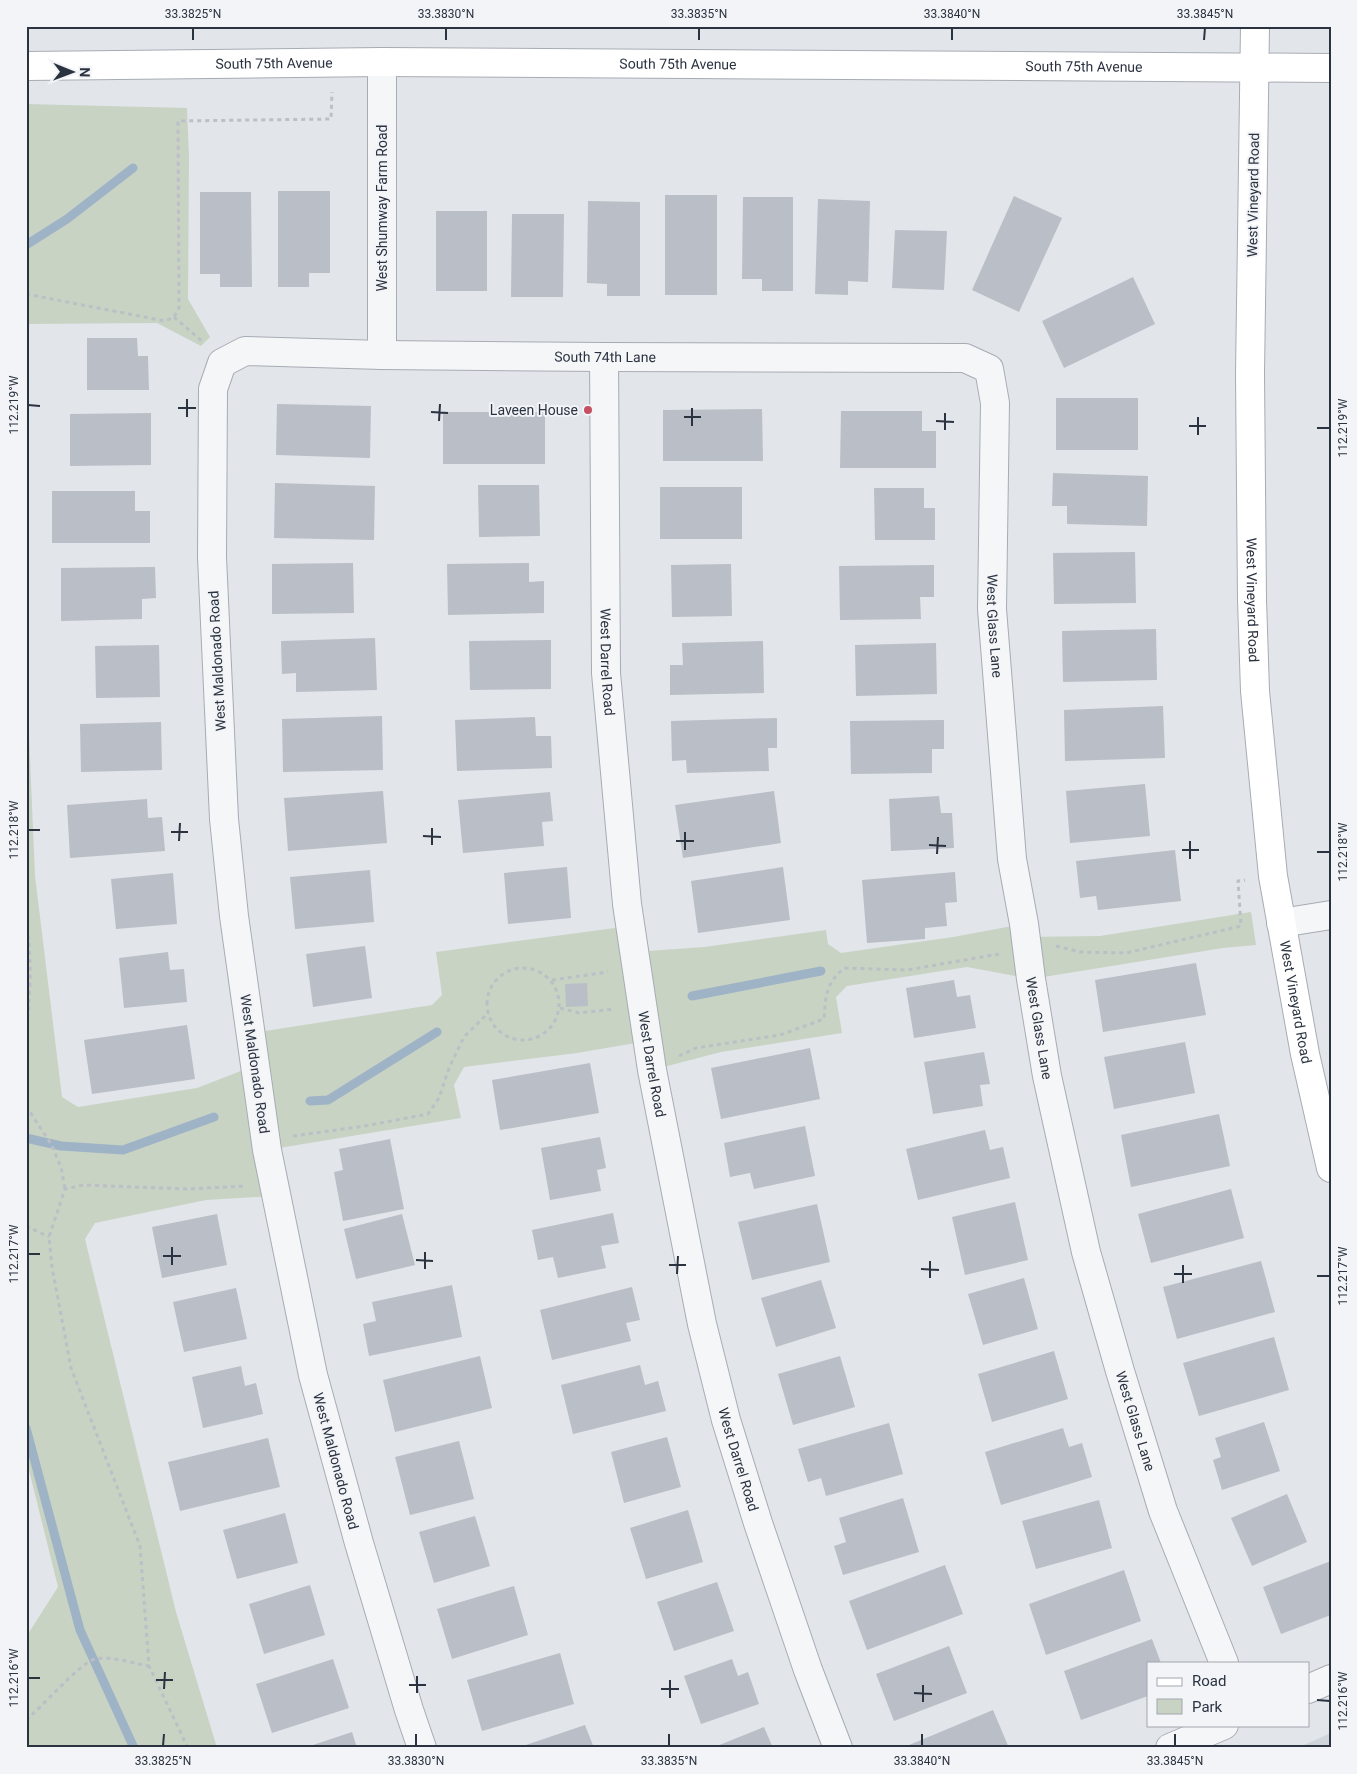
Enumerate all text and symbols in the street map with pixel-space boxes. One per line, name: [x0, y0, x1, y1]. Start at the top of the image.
text: 33.3825°N: [165, 7, 221, 21]
text: 33.3830°N: [418, 7, 474, 21]
text: 33.3835°N: [671, 7, 727, 21]
text: 33.3840°N: [924, 7, 980, 21]
text: 33.3845°N: [1177, 7, 1233, 21]
north arrow: [48, 48, 98, 98]
street label: South 75th Avenue: [215, 55, 333, 72]
street label: South 75th Avenue: [619, 56, 737, 72]
street label: South 75th Avenue: [1025, 58, 1143, 75]
text: N: [77, 67, 93, 77]
street label: West Shumway Farm Road: [374, 125, 390, 291]
street label: West Vineyard Road: [1244, 133, 1262, 257]
street label: South 74th Lane: [554, 349, 656, 365]
text: 112.219°W: [7, 375, 21, 434]
text: 112.219°W: [1336, 398, 1350, 457]
place label: Laveen House: [490, 402, 578, 418]
marker: Laveen House: [582, 404, 594, 416]
street label: West Vineyard Road: [1243, 538, 1262, 663]
street label: West Glass Lane: [984, 574, 1005, 678]
street label: West Maldonado Road: [205, 590, 229, 732]
street label: West Darrel Road: [598, 608, 618, 716]
text: 112.218°W: [7, 800, 21, 859]
text: 112.218°W: [1336, 822, 1350, 881]
street label: West Vineyard Road: [1277, 939, 1315, 1065]
street label: West Glass Lane: [1023, 976, 1055, 1081]
street label: West Maldonado Road: [237, 993, 273, 1135]
street label: West Darrel Road: [635, 1010, 669, 1119]
text: 112.217°W: [7, 1224, 21, 1283]
text: 112.217°W: [1336, 1246, 1350, 1305]
street label: West Glass Lane: [1112, 1369, 1158, 1473]
street label: West Maldonado Road: [310, 1391, 362, 1531]
street label: West Darrel Road: [715, 1406, 762, 1513]
text: 112.216°W: [7, 1648, 21, 1707]
legend: [1147, 1662, 1310, 1726]
text: 112.216°W: [1336, 1671, 1350, 1730]
text: Road: [1192, 1672, 1226, 1690]
text: Park: [1192, 1698, 1223, 1716]
text: 33.3825°N: [135, 1754, 191, 1768]
text: 33.3830°N: [388, 1754, 444, 1768]
text: 33.3835°N: [641, 1754, 697, 1768]
text: 33.3840°N: [894, 1754, 950, 1768]
text: 33.3845°N: [1147, 1754, 1203, 1768]

